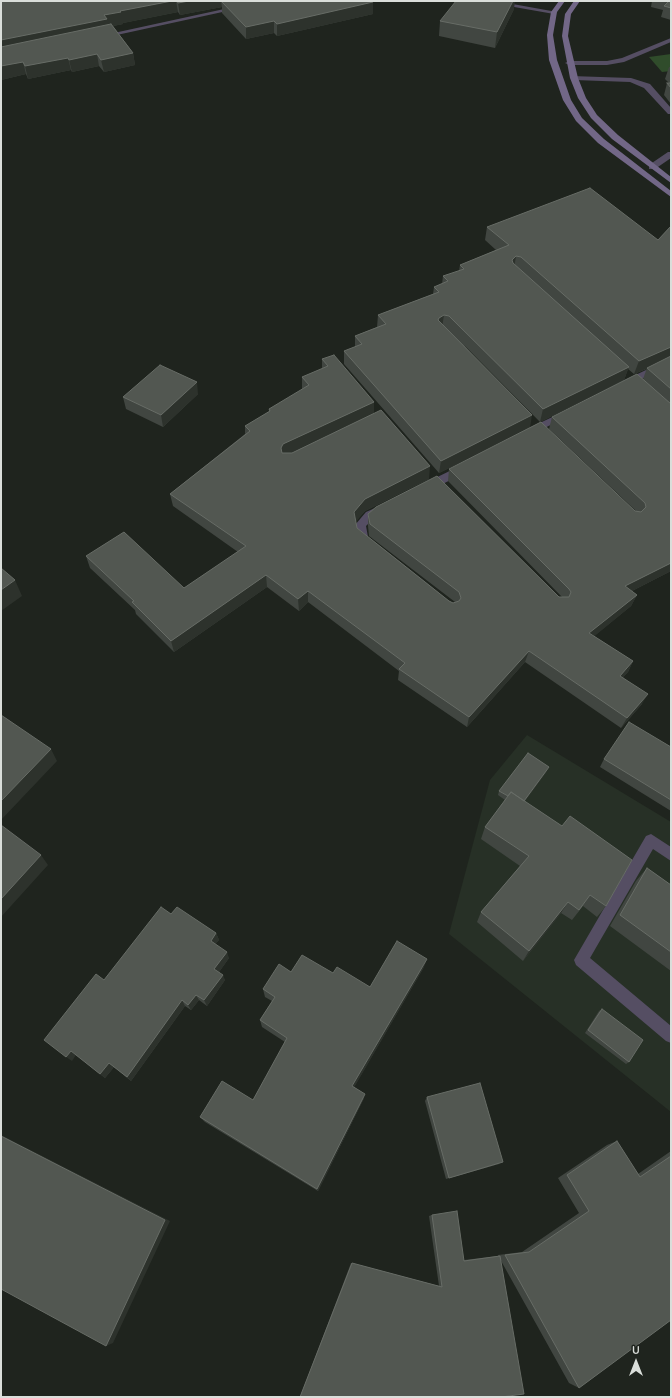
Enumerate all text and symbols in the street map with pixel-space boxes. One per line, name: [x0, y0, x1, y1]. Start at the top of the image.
north arrow: [616, 1342, 656, 1382]
text: U: [632, 1343, 640, 1357]

